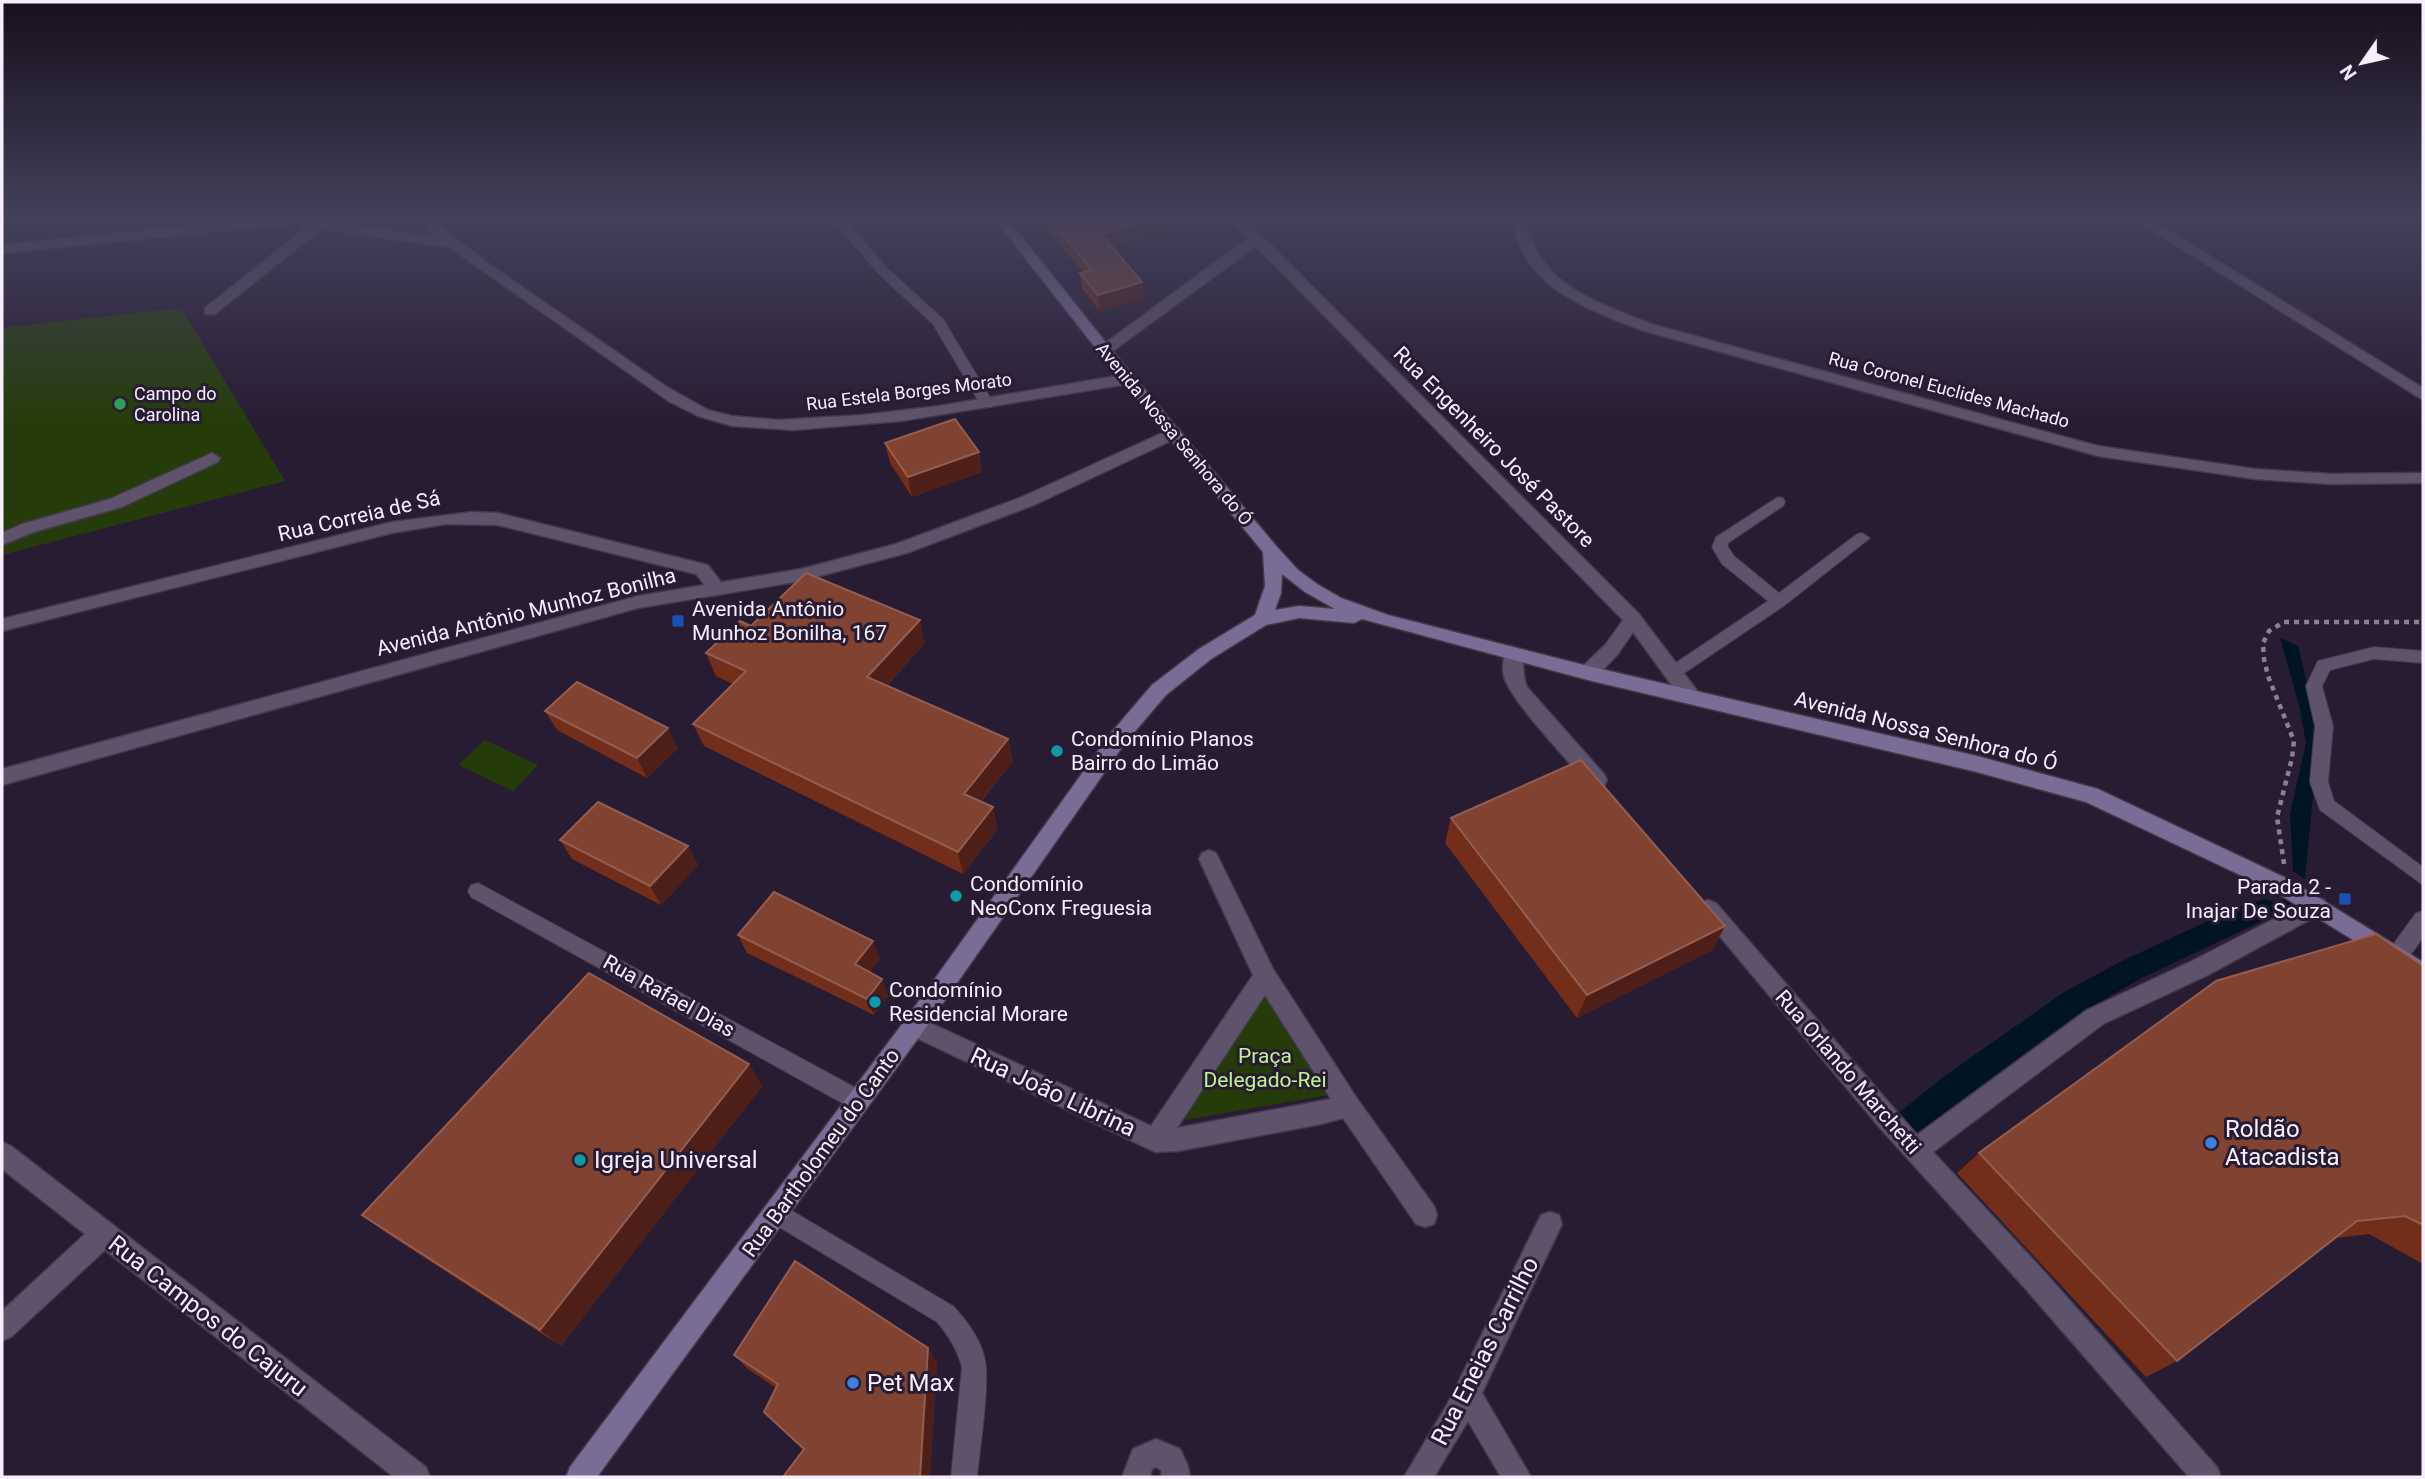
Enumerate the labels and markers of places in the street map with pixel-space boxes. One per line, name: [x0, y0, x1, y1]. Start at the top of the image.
place label: Campo do Carolina: [134, 383, 217, 425]
marker: Campo do Carolina: [112, 396, 128, 412]
place label: Avenida Antônio Munhoz Bonilha, 167: [692, 597, 887, 645]
marker: Avenida Antônio Munhoz Bonilha, 167: [670, 613, 686, 629]
place label: Condomínio Planos Bairro do Limão: [1071, 727, 1254, 775]
marker: Condomínio Planos Bairro do Limão: [1049, 743, 1065, 759]
place label: Condomínio NeoConx Freguesia: [970, 872, 1152, 920]
place label: Parada 2 - Inajar De Souza: [2186, 875, 2331, 923]
marker: Condomínio NeoConx Freguesia: [948, 888, 964, 904]
marker: Parada 2 - Inajar De Souza: [2337, 891, 2353, 907]
place label: Condomínio Residencial Morare: [889, 978, 1068, 1026]
marker: Condomínio Residencial Morare: [867, 994, 883, 1010]
place label: Roldão Atacadista: [2225, 1115, 2340, 1171]
marker: Roldão Atacadista: [2203, 1135, 2219, 1151]
place label: Igreja Universal: [594, 1146, 758, 1174]
marker: Igreja Universal: [572, 1152, 588, 1168]
place label: Pet Max: [867, 1369, 955, 1397]
marker: Pet Max: [845, 1375, 861, 1391]

